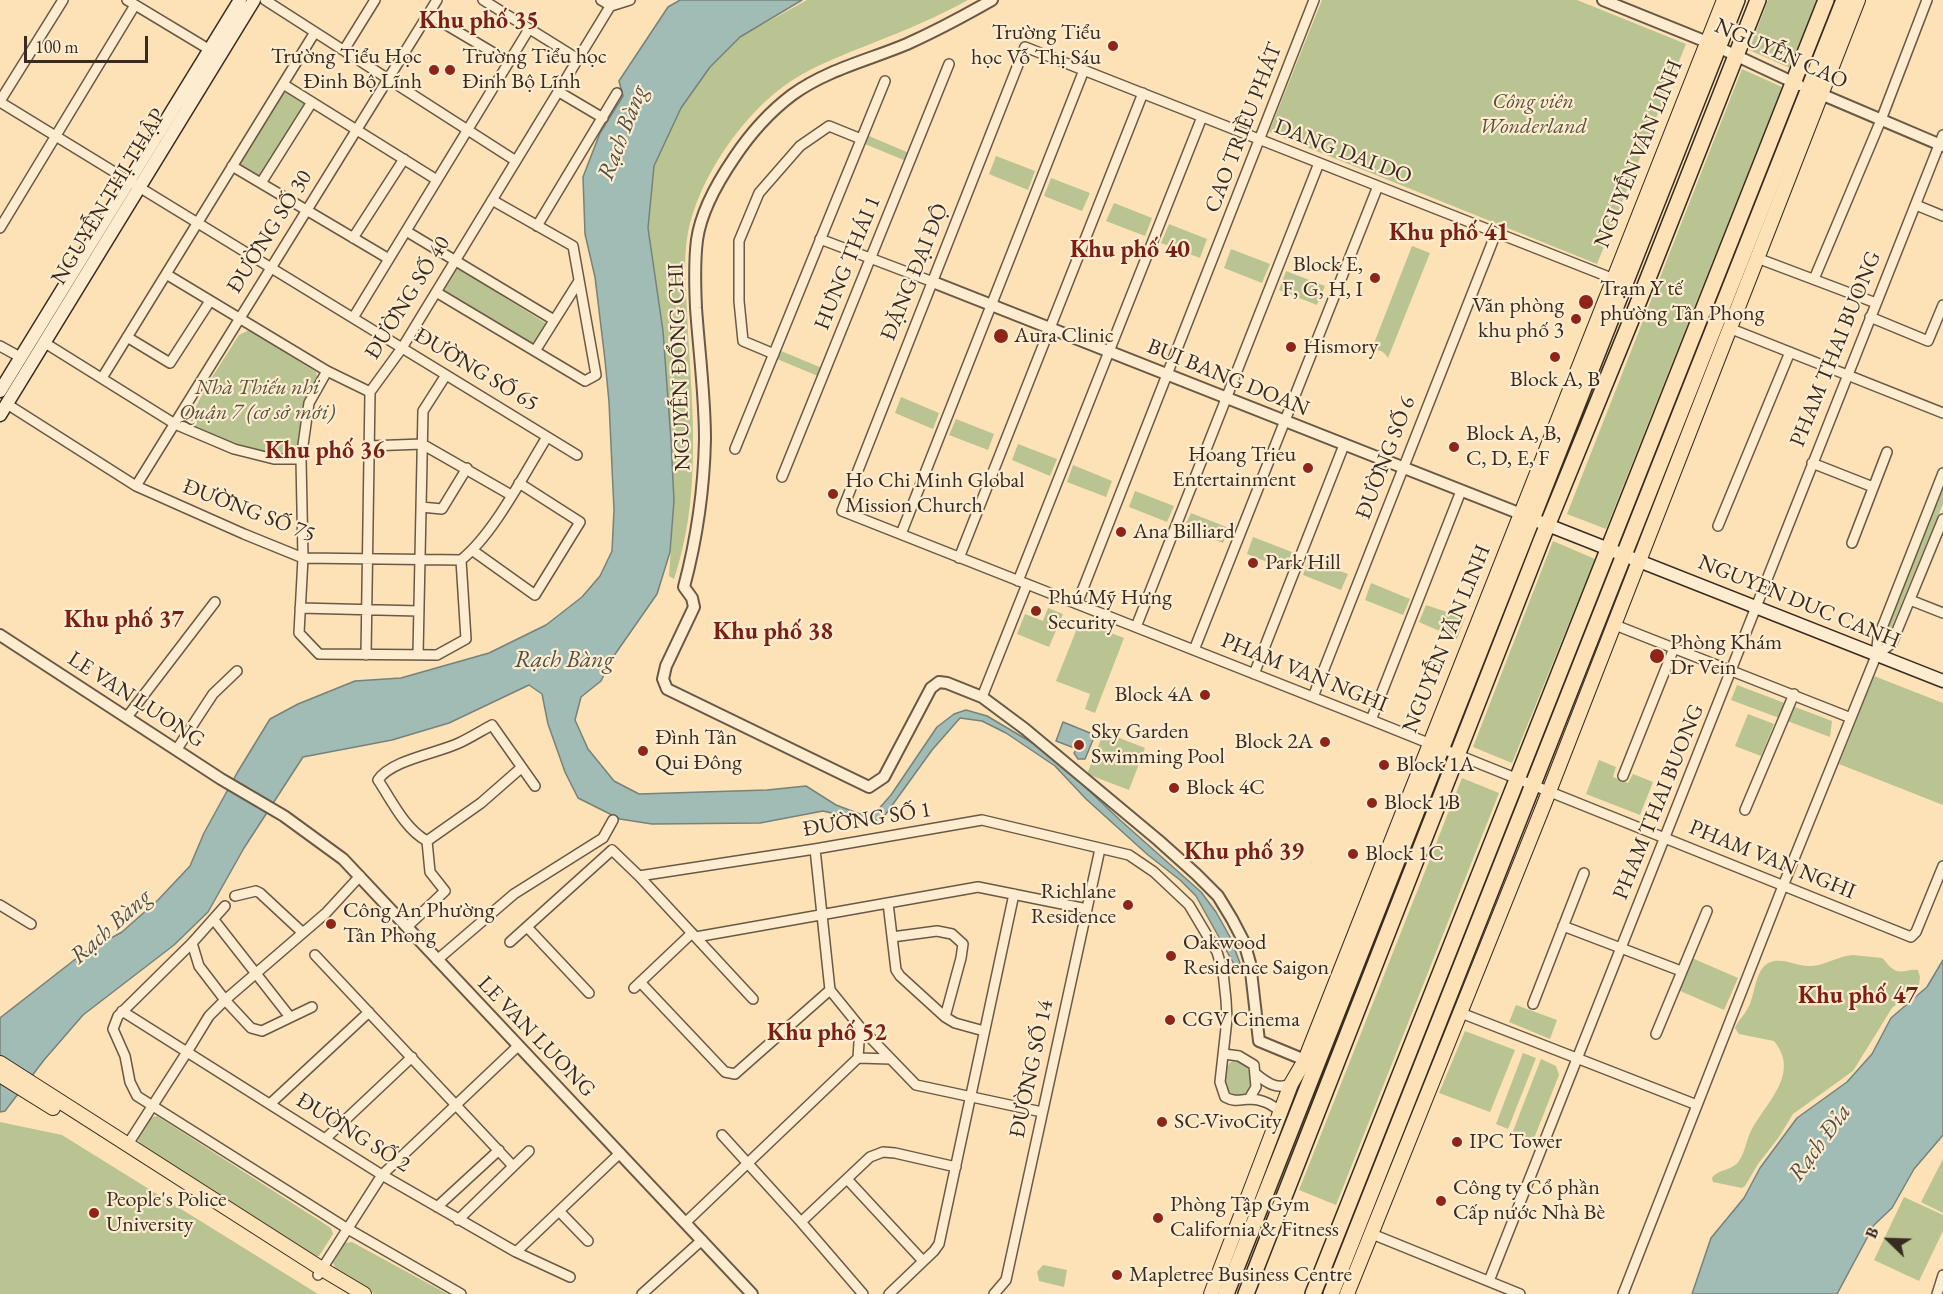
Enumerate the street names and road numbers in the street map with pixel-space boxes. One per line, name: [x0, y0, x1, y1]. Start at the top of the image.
street label: NGUYỄN CAO: [1710, 13, 1852, 95]
street label: CAO TRIỀU PHÁT: [1200, 39, 1288, 217]
street label: NGUYỄN VĂN LINH: [1589, 56, 1689, 252]
street label: NGUYỄN THỊ THẬP: [46, 104, 172, 290]
street label: DANG DAI DO: [1270, 114, 1416, 190]
street label: ĐƯỜNG SỐ 30: [222, 166, 318, 298]
street label: HƯNG THÁI 1: [809, 192, 887, 334]
street label: ĐẶNG ĐẠI ĐỘ: [876, 200, 954, 344]
street label: ĐƯỜNG SỐ 40: [360, 232, 456, 364]
street label: PHAM THAI BUONG: [1785, 247, 1887, 451]
street label: NGUYỄN ĐỔNG CHI: [663, 263, 697, 471]
street label: ĐƯỜNG SỐ 65: [409, 323, 543, 417]
street label: BUI BANG DOAN: [1143, 333, 1313, 423]
street label: ĐƯỜNG SỐ 6: [1350, 393, 1422, 523]
street label: ĐƯỜNG SỐ 75: [179, 474, 319, 548]
street label: NGUYỄN VĂN LINH: [1397, 541, 1497, 737]
street label: NGUYEN DUC CANH: [1694, 549, 1904, 655]
street label: PHAM VAN NGHI: [1217, 628, 1391, 718]
street label: LE VAN LUONG: [63, 646, 209, 754]
street label: PHAM THAI BUONG: [1608, 700, 1710, 904]
street label: ĐƯỜNG SỐ 1: [801, 797, 933, 843]
street label: PHAM VAN NGHI: [1685, 815, 1859, 905]
street label: LE VAN LUONG: [472, 971, 600, 1103]
street label: ĐƯỜNG SỐ 14: [1005, 998, 1059, 1140]
street label: ĐƯỜNG SỐ 2: [291, 1088, 415, 1178]

